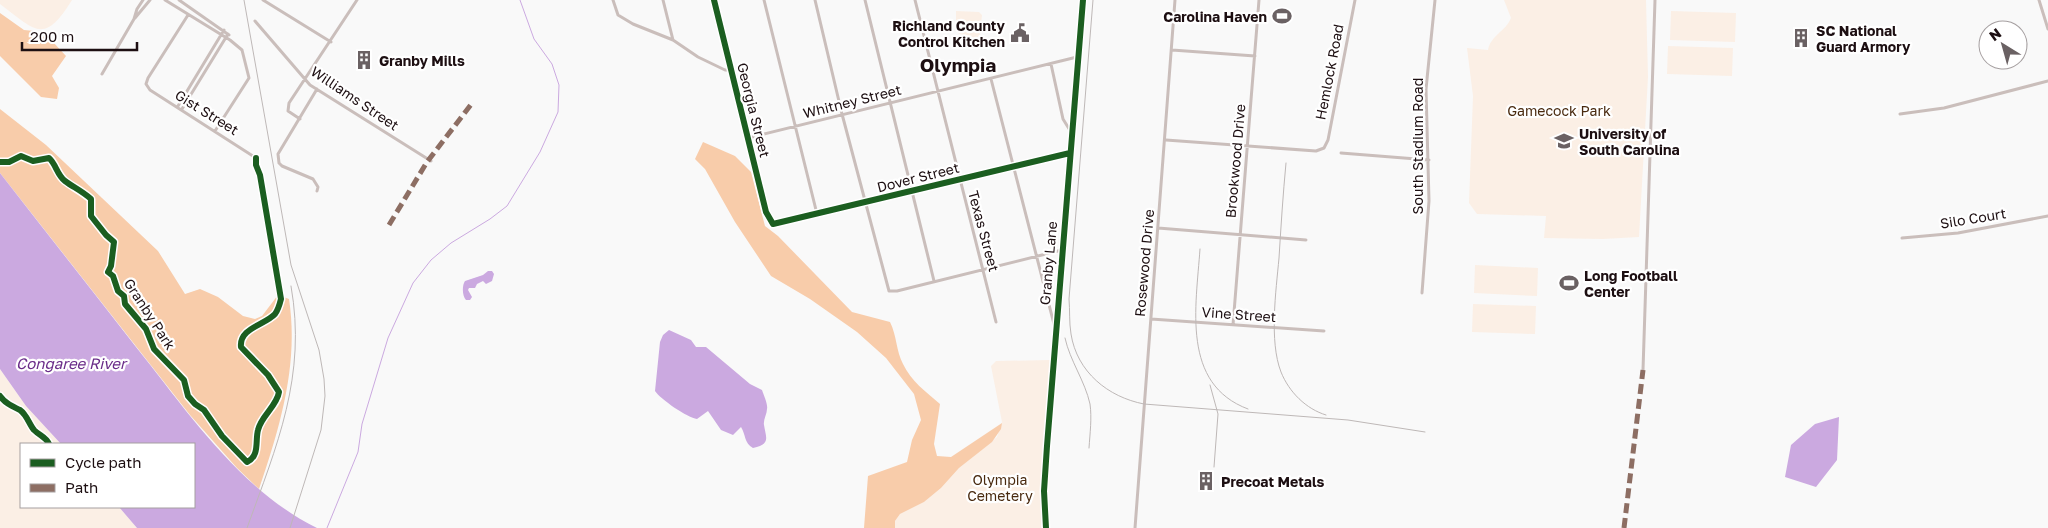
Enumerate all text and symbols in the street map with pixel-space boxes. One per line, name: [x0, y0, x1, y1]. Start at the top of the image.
sports icon: Carolina Haven: [1271, 5, 1293, 27]
place label: Carolina Haven: [1163, 8, 1267, 25]
place label: Richland County Control Kitchen: [892, 17, 1006, 50]
scale bar: [22, 20, 138, 52]
north arrow: [1978, 20, 2028, 70]
public building icon: Richland County Control Kitchen: [1009, 22, 1031, 44]
place label: SC National Guard Armory: [1816, 22, 1911, 55]
street label: Hemlock Road: [1311, 23, 1347, 121]
text: N: [1986, 24, 2004, 44]
text: 200 m: [30, 27, 74, 45]
building icon: SC National Guard Armory: [1790, 27, 1812, 49]
building icon: Granby Mills: [353, 49, 375, 71]
place label: Granby Mills: [379, 52, 465, 69]
district label: Olympia: [920, 53, 996, 76]
street label: Georgia Street: [734, 61, 774, 159]
street label: Williams Street: [308, 62, 402, 134]
street label: South Stadium Road: [1409, 78, 1426, 214]
street label: Whitney Street: [801, 81, 903, 121]
street label: Gist Street: [172, 86, 242, 138]
park label: Gamecock Park: [1507, 102, 1611, 119]
street label: Brookwood Drive: [1222, 103, 1248, 219]
place label: University of South Carolina: [1579, 125, 1680, 158]
school or university icon: University of South Carolina: [1553, 130, 1575, 152]
street label: Dover Street: [875, 159, 961, 195]
street label: Texas Street: [965, 189, 1003, 273]
street label: Silo Court: [1939, 204, 2007, 232]
street label: Rosewood Drive: [1131, 208, 1157, 318]
street label: Granby Lane: [1036, 220, 1060, 306]
place label: Long Football Center: [1584, 267, 1678, 300]
sports icon: Long Football Center: [1558, 272, 1580, 294]
street label: Granby Park: [121, 275, 179, 353]
street label: Vine Street: [1201, 303, 1277, 325]
water label: Congaree River: [16, 354, 128, 373]
legend: [20, 443, 195, 508]
text: Cycle path: [65, 453, 141, 471]
building icon: Precoat Metals: [1195, 470, 1217, 492]
park label: Olympia Cemetery: [967, 471, 1033, 504]
place label: Precoat Metals: [1221, 473, 1325, 490]
text: Path: [65, 478, 98, 496]

